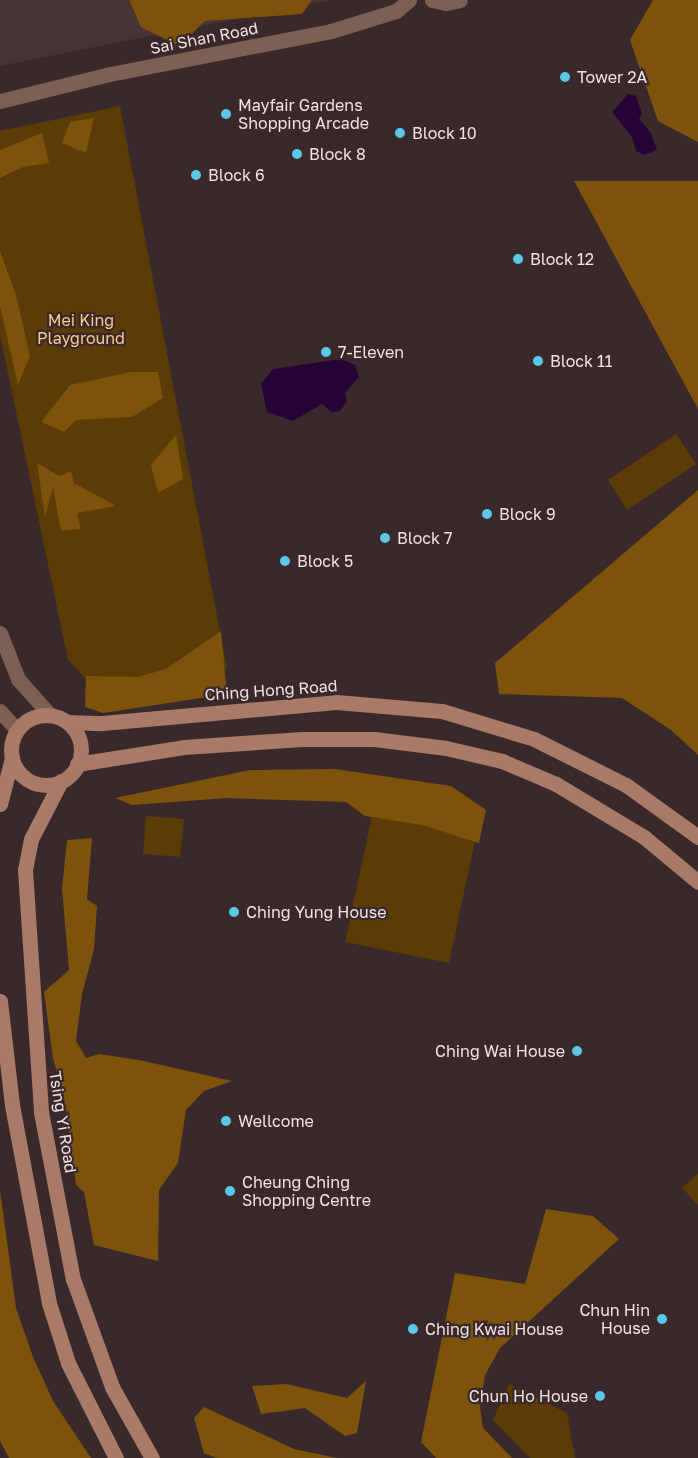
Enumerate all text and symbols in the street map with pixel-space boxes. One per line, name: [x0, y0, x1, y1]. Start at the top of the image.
street label: Sai Shan Road: [148, 18, 260, 58]
place label: Tower 2A: [577, 67, 647, 87]
marker: Tower 2A: [558, 70, 572, 84]
place label: Mayfair Gardens Shopping Arcade: [238, 95, 369, 133]
marker: Mayfair Gardens Shopping Arcade: [219, 107, 233, 121]
place label: Block 10: [412, 123, 477, 143]
marker: Block 10: [393, 126, 407, 140]
place label: Block 8: [309, 144, 366, 164]
marker: Block 8: [290, 147, 304, 161]
place label: Block 6: [208, 165, 265, 185]
marker: Block 6: [189, 168, 203, 182]
place label: Block 12: [530, 249, 594, 269]
marker: Block 12: [511, 252, 525, 266]
park label: Mei King Playground: [37, 310, 125, 348]
place label: 7-Eleven: [338, 342, 404, 362]
marker: 7-Eleven: [319, 345, 333, 359]
place label: Block 11: [550, 351, 613, 371]
marker: Block 11: [531, 354, 545, 368]
place label: Block 9: [499, 504, 556, 524]
marker: Block 9: [480, 507, 494, 521]
place label: Block 7: [397, 528, 453, 548]
marker: Block 7: [378, 531, 392, 545]
place label: Block 5: [297, 551, 353, 571]
marker: Block 5: [278, 554, 292, 568]
street label: Ching Hong Road: [204, 676, 338, 704]
place label: Ching Yung House: [246, 902, 387, 922]
marker: Ching Yung House: [227, 905, 241, 919]
place label: Ching Wai House: [435, 1041, 565, 1061]
marker: Ching Wai House: [570, 1044, 584, 1058]
street label: Tsing Yi Road: [45, 1070, 81, 1174]
place label: Wellcome: [238, 1111, 314, 1131]
marker: Wellcome: [219, 1114, 233, 1128]
place label: Cheung Ching Shopping Centre: [242, 1172, 371, 1210]
marker: Cheung Ching Shopping Centre: [223, 1184, 237, 1198]
place label: Chun Hin House: [579, 1300, 650, 1338]
marker: Chun Hin House: [655, 1312, 669, 1326]
place label: Ching Kwai House: [425, 1319, 563, 1339]
marker: Ching Kwai House: [406, 1322, 420, 1336]
place label: Chun Ho House: [469, 1386, 588, 1406]
marker: Chun Ho House: [593, 1389, 607, 1403]

